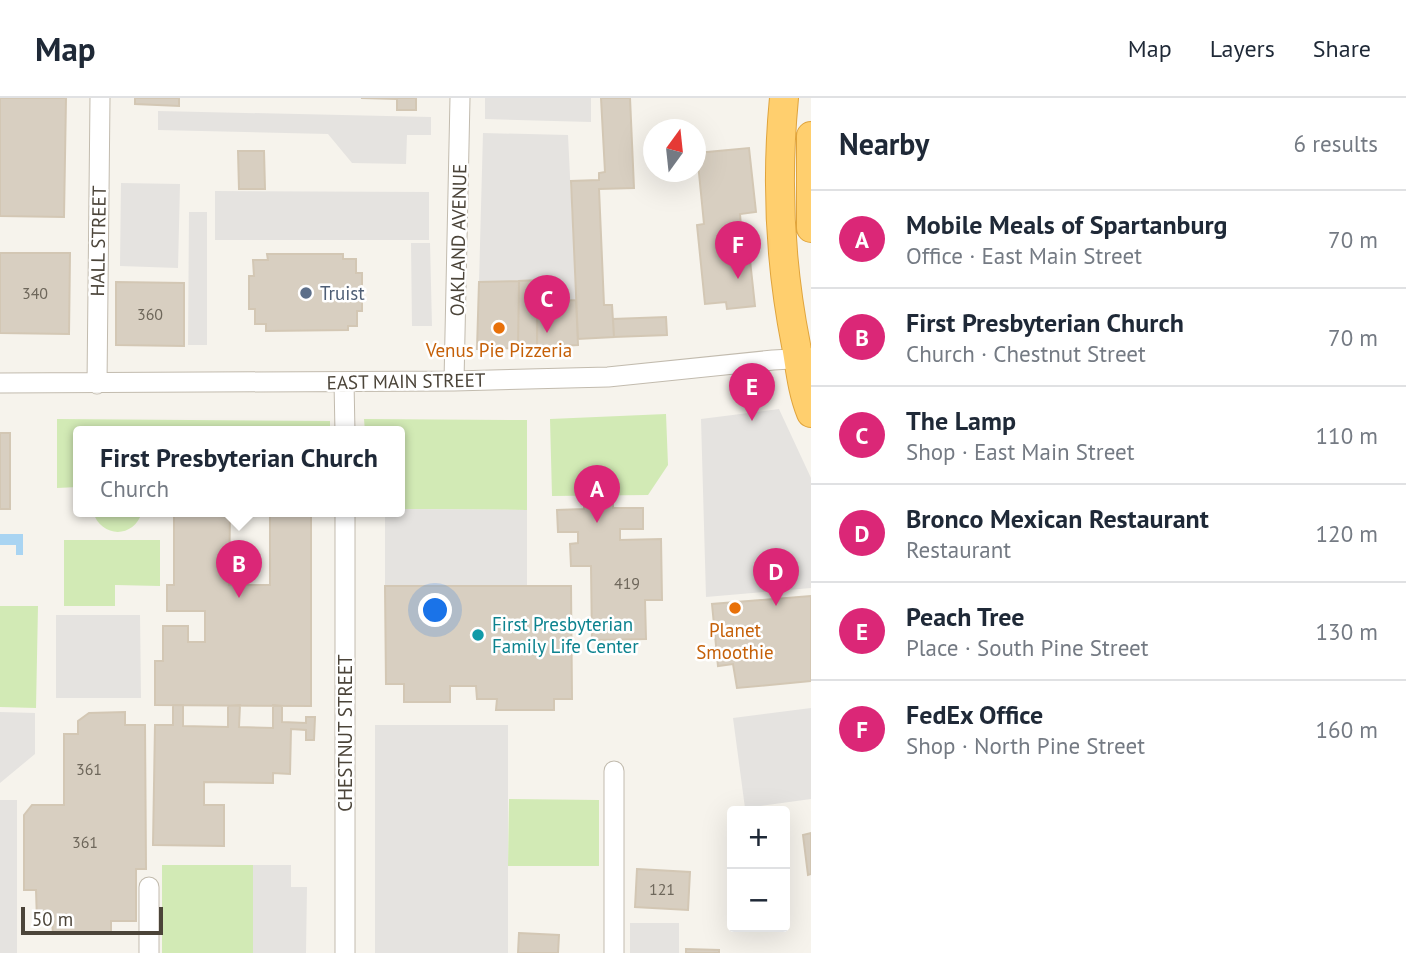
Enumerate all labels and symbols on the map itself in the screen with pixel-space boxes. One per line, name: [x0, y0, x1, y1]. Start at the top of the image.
north arrow: [643, 119, 706, 182]
street label: OAKLAND AVENUE: [445, 164, 471, 316]
street label: HALL STREET: [85, 185, 111, 297]
pin: F: [715, 221, 761, 279]
pin: C: [524, 275, 570, 333]
place label: Truist: [320, 281, 365, 305]
house number: 340: [22, 283, 48, 303]
marker: Truist: [298, 285, 314, 301]
house number: 360: [137, 304, 163, 324]
marker: Venus Pie Pizzeria: [491, 320, 507, 336]
place label: Venus Pie Pizzeria: [425, 338, 572, 362]
pin: E: [729, 363, 775, 421]
street label: EAST MAIN STREET: [326, 368, 486, 394]
pin: A: [574, 465, 620, 523]
pin: B: [216, 540, 262, 598]
pin: D: [753, 548, 799, 606]
house number: 419: [614, 573, 640, 593]
your location: [418, 593, 452, 627]
marker: Planet Smoothie: [727, 600, 743, 616]
place label: First Presbyterian Family Life Center: [492, 612, 639, 658]
place label: Planet Smoothie: [696, 618, 774, 664]
marker: First Presbyterian Family Life Center: [470, 627, 486, 643]
street label: CHESTNUT STREET: [333, 654, 357, 812]
house number: 361: [76, 759, 102, 779]
house number: 361: [72, 832, 98, 852]
house number: 121: [649, 879, 675, 899]
scale bar: [21, 904, 163, 936]

